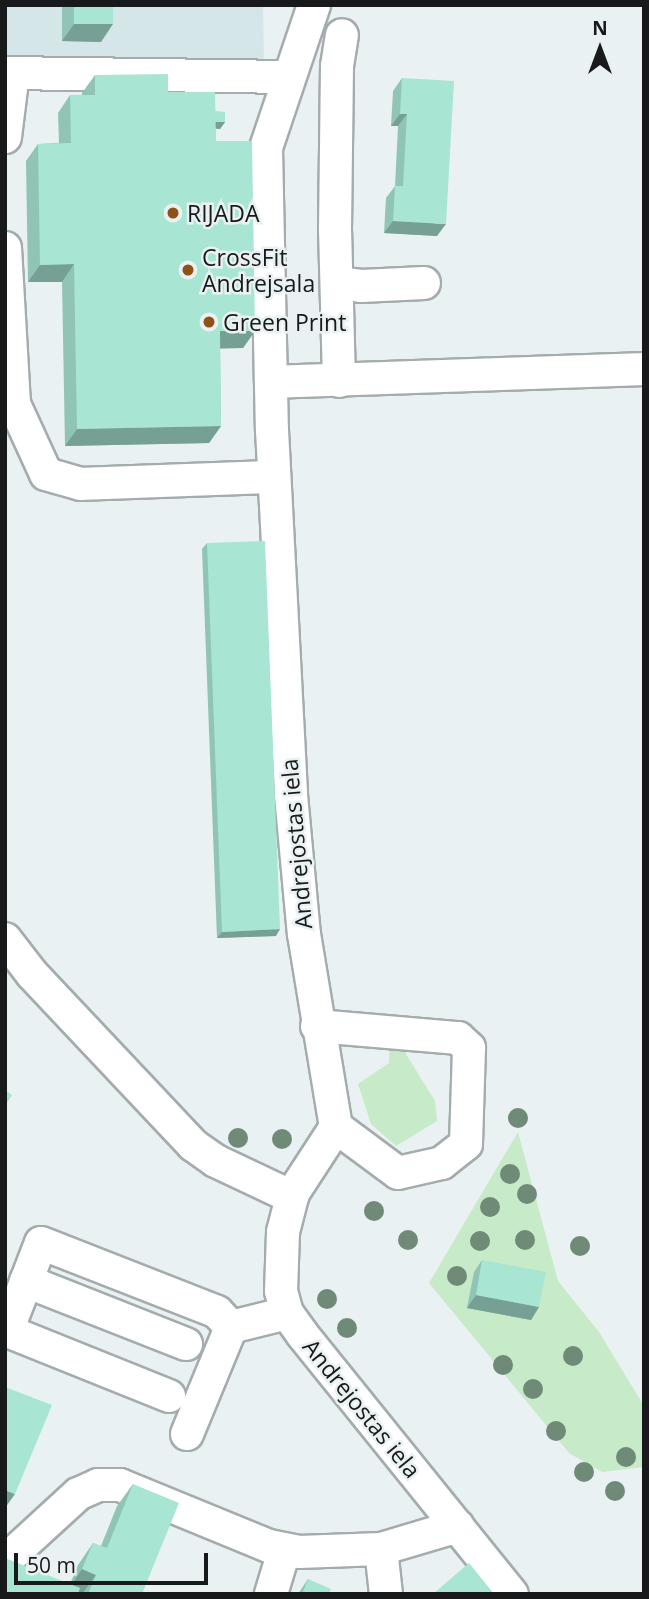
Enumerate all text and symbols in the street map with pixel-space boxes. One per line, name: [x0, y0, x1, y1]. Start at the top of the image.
north arrow: [565, 14, 635, 84]
text: N: [592, 15, 608, 41]
place label: RIJADA: [187, 199, 260, 227]
marker: RIJADA: [165, 205, 181, 221]
place label: CrossFit Andrejsala: [202, 243, 315, 297]
marker: CrossFit Andrejsala: [180, 262, 196, 278]
place label: Green Print: [223, 308, 346, 336]
marker: Green Print: [201, 314, 217, 330]
street label: Andrejostas iela: [275, 758, 317, 930]
street label: Andrejostas iela: [298, 1333, 426, 1483]
scale bar: [18, 1540, 212, 1584]
text: 50 m: [27, 1551, 76, 1579]

